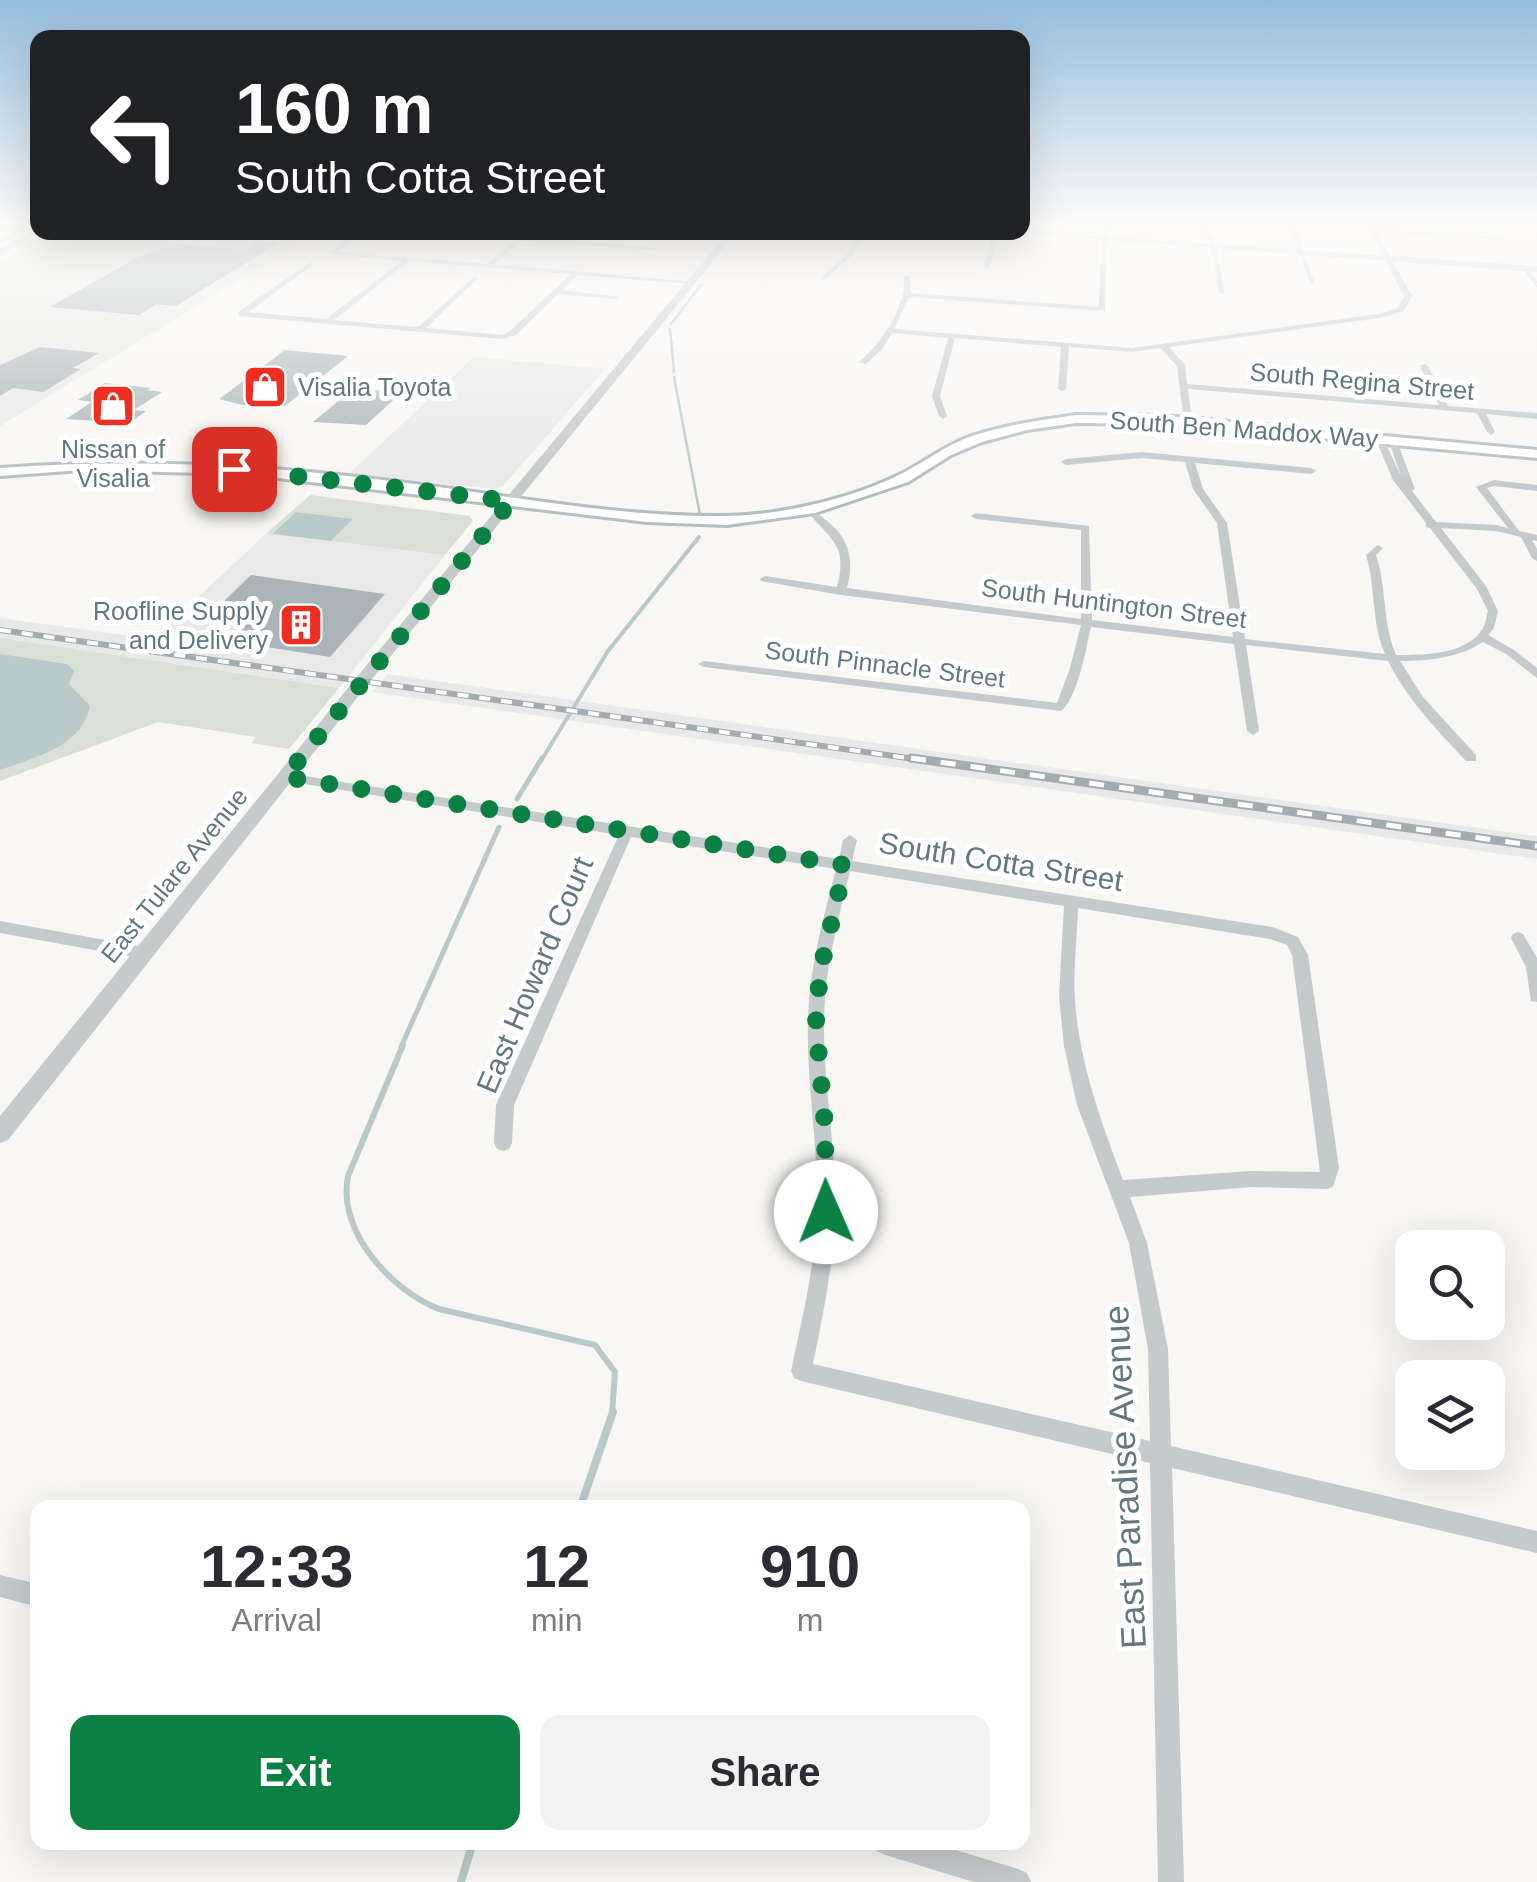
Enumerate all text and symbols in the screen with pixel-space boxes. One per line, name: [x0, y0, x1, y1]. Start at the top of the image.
icon: left: [70, 70, 200, 200]
text: 160 m: [235, 70, 433, 148]
text: South Cotta Street: [235, 152, 605, 203]
street label: South Regina Street: [1249, 357, 1475, 405]
shop icon: Visalia Toyota: [242, 364, 288, 410]
place label: Visalia Toyota: [298, 373, 451, 401]
shop icon: Nissan of Visalia: [90, 383, 136, 429]
street label: South Ben Maddox Way: [1109, 406, 1379, 452]
pin: [192, 427, 277, 512]
place label: Nissan of Visalia: [61, 435, 165, 492]
icon: arrive: [207, 442, 262, 497]
street label: South Huntington Street: [980, 573, 1248, 633]
place label: Roofline Supply and Delivery: [93, 597, 268, 654]
building icon: Roofline Supply and Delivery: [278, 602, 324, 648]
street label: South Pinnacle Street: [763, 635, 1007, 693]
street label: East Tulare Avenue: [95, 782, 253, 968]
street label: South Cotta Street: [877, 826, 1126, 897]
street label: East Howard Court: [470, 851, 599, 1098]
position arrow: [774, 1160, 878, 1264]
map controls: [1395, 1230, 1505, 1470]
button: search: [1395, 1230, 1505, 1340]
street label: East Paradise Avenue: [1096, 1304, 1153, 1650]
button: layers: [1395, 1360, 1505, 1470]
text: 12:33: [200, 1533, 353, 1600]
text: 12: [523, 1533, 590, 1600]
text: 910: [760, 1533, 860, 1600]
text: Arrival: [231, 1602, 322, 1638]
text: min: [531, 1602, 582, 1638]
text: m: [797, 1602, 823, 1638]
button: Exit: [70, 1715, 520, 1830]
button: Share: [540, 1715, 990, 1830]

